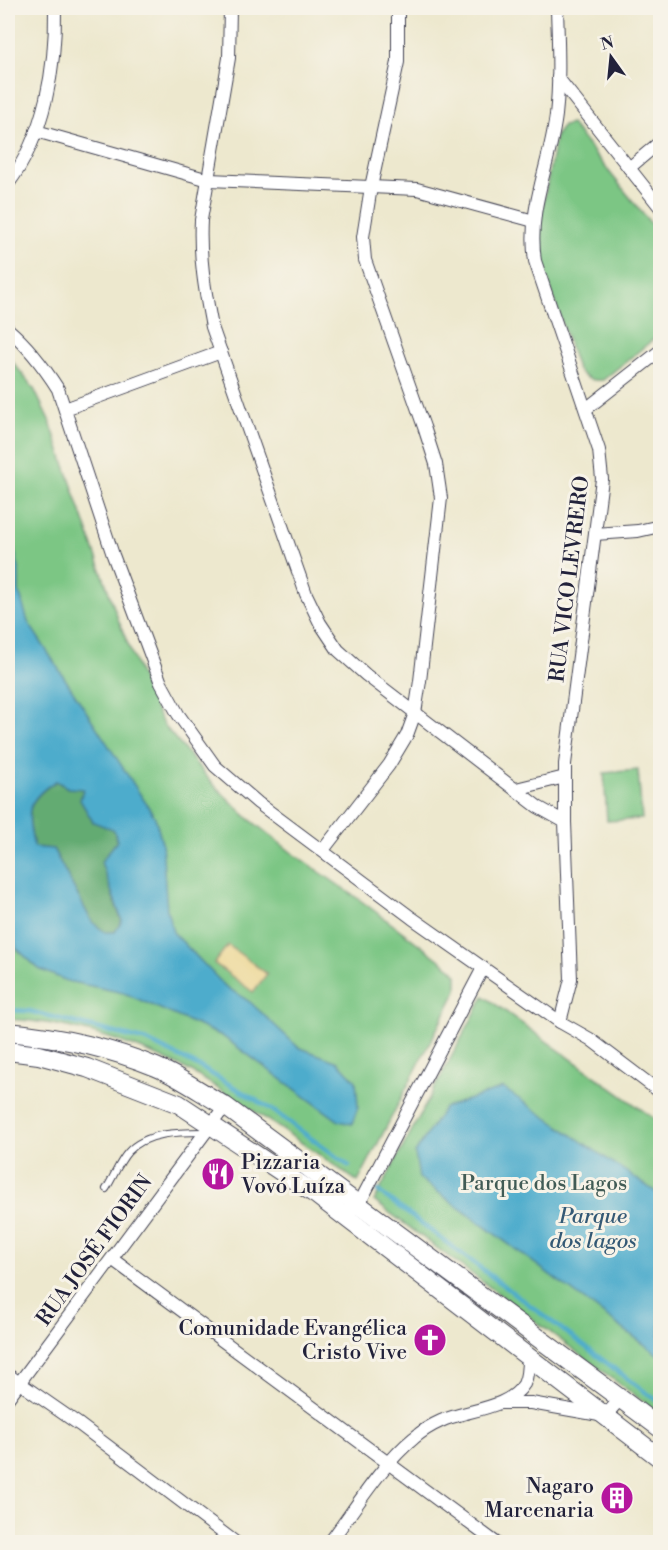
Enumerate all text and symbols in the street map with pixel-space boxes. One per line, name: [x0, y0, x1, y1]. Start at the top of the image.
north arrow: [581, 27, 641, 87]
text: N: [599, 32, 616, 55]
street label: RUA VICO LEVRERO: [544, 474, 596, 684]
place label: Pizzaria Vovó Luíza: [240, 1150, 345, 1200]
restaurant icon: Pizzaria Vovó Luíza: [200, 1156, 236, 1192]
street label: RUA JOSÉ FIORIN: [30, 1168, 159, 1331]
park label: Parque dos Lagos: [461, 1171, 627, 1197]
water label: Parque dos lagos: [549, 1203, 637, 1255]
place label: Comunidade Evangélica Cristo Vive: [179, 1316, 407, 1366]
church icon: Comunidade Evangélica Cristo Vive: [412, 1322, 448, 1358]
place label: Nagaro Marcenaria: [485, 1474, 594, 1524]
building icon: Nagaro Marcenaria: [599, 1480, 635, 1516]

